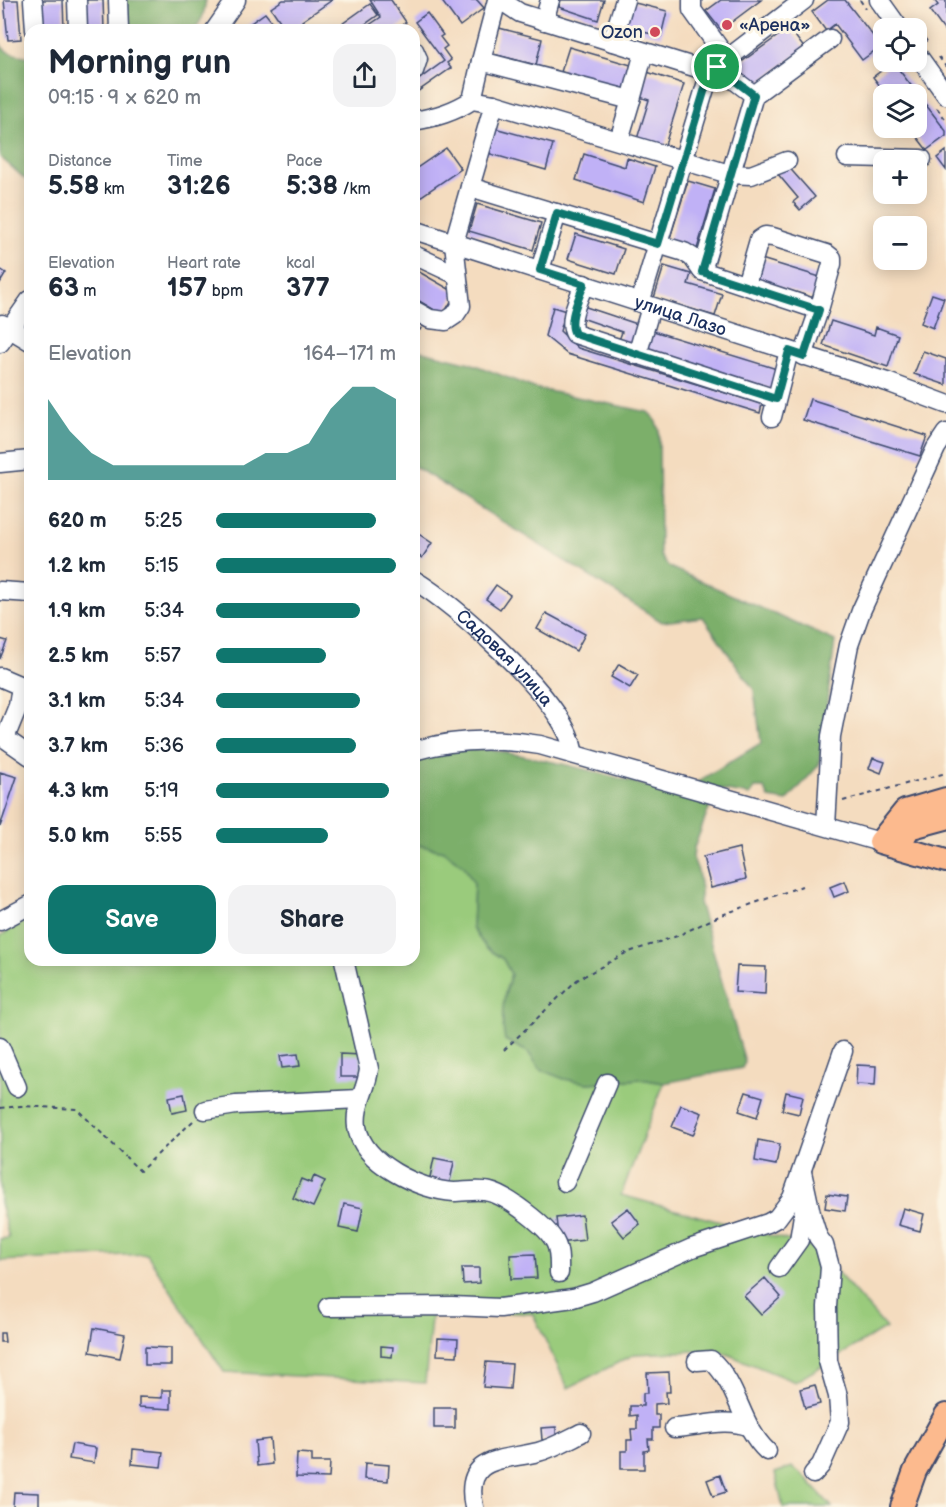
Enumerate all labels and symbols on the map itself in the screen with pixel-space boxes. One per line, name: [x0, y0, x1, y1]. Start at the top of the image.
place label: «Арена»: [739, 15, 810, 36]
marker: «Арена»: [720, 18, 734, 32]
place label: Ozon: [601, 22, 643, 43]
marker: Ozon: [648, 25, 662, 39]
pin: [691, 41, 742, 92]
street label: улица Лазо: [632, 292, 729, 341]
street label: Садовая улица: [452, 605, 557, 711]

